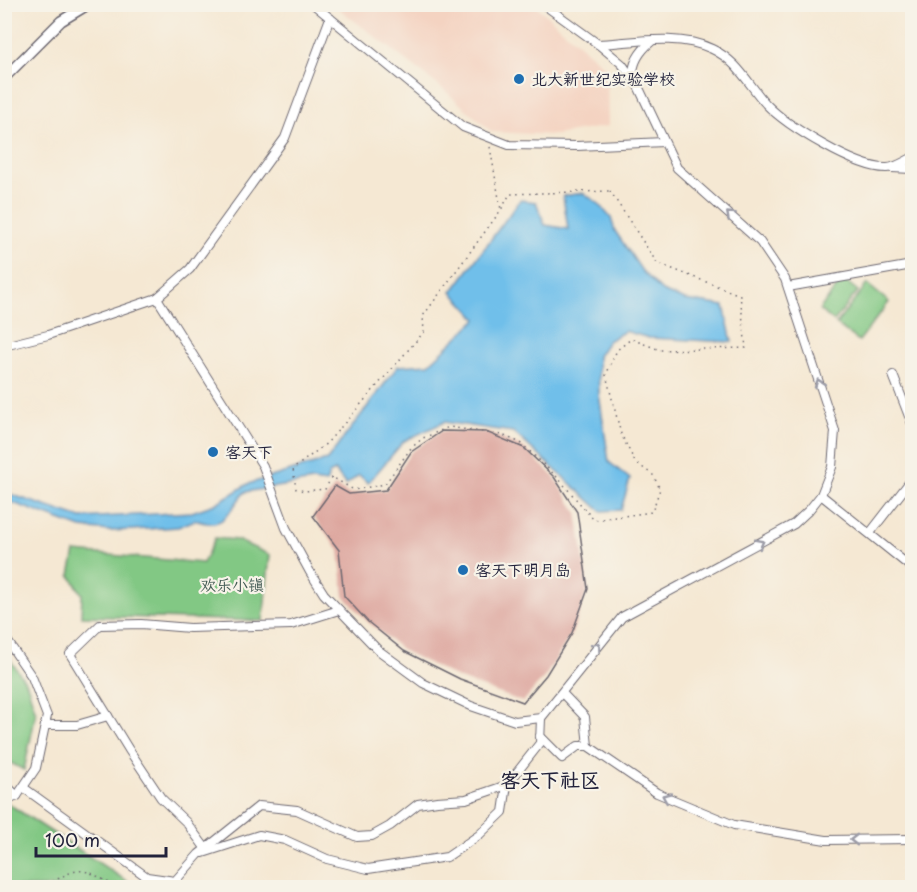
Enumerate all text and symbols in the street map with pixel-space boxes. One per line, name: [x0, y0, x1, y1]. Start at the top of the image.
place label: 北大新世纪实验学校: [531, 66, 675, 90]
marker: 北大新世纪实验学校: [512, 72, 526, 86]
one-way arrow: [726, 211, 736, 222]
one-way arrow: [814, 378, 827, 389]
place label: 客天下: [225, 439, 273, 463]
marker: 客天下: [206, 445, 220, 459]
one-way arrow: [754, 539, 764, 550]
place label: 客天下明月岛: [475, 557, 571, 581]
marker: 客天下明月岛: [456, 563, 470, 577]
park label: 欢乐小镇: [200, 572, 264, 596]
one-way arrow: [590, 642, 601, 653]
district label: 客天下社区: [500, 764, 600, 794]
one-way arrow: [661, 792, 672, 804]
scale bar: [36, 820, 166, 858]
text: 100 m: [45, 826, 100, 853]
one-way arrow: [850, 834, 859, 846]

